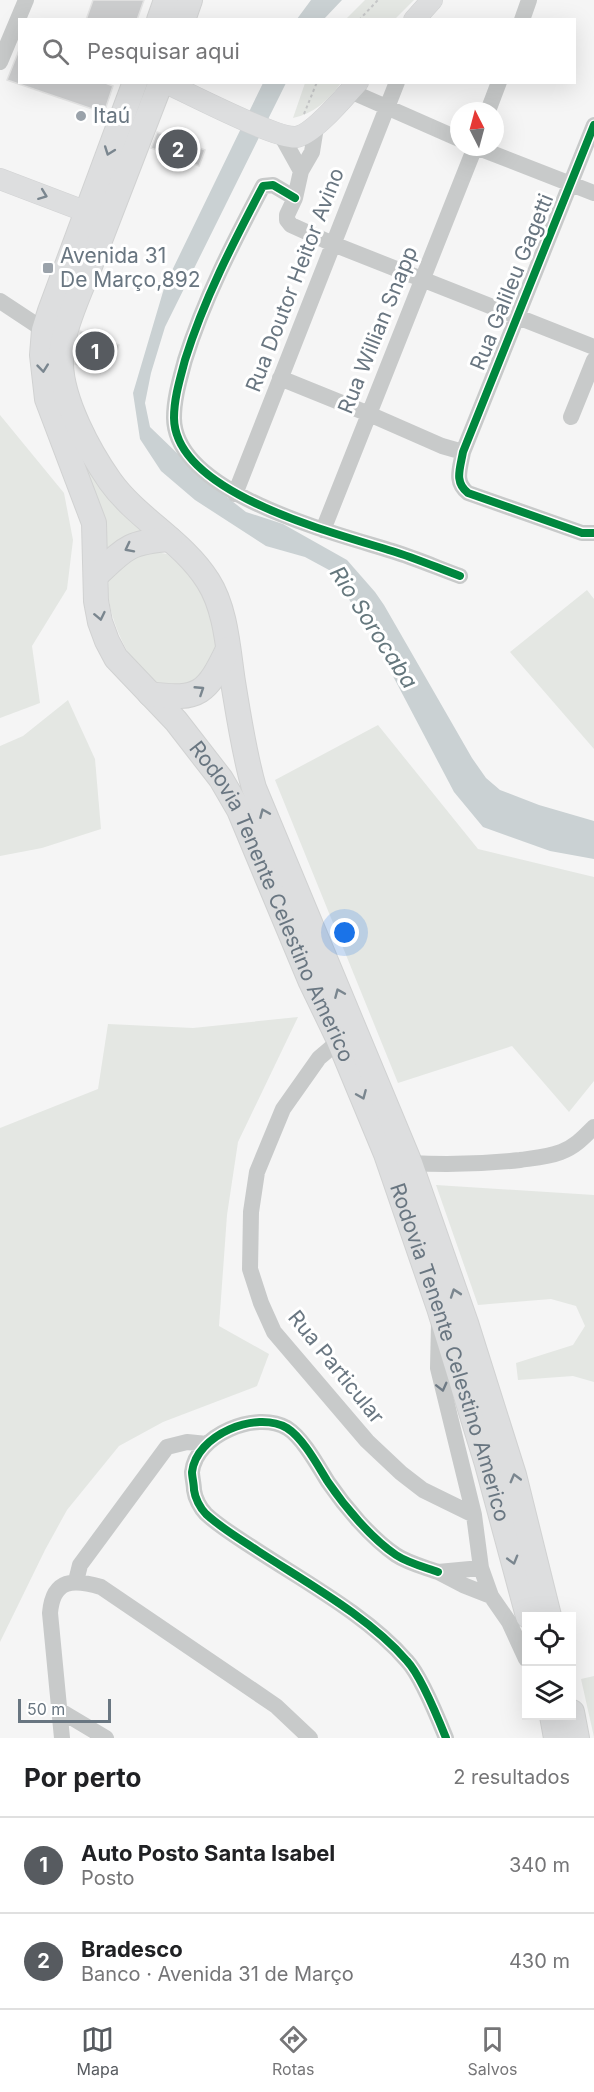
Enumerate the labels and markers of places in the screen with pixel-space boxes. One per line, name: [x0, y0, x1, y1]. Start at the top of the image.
place label: Itaú: [93, 103, 130, 128]
marker: Itaú: [74, 109, 88, 123]
pin: 2: [158, 126, 198, 172]
place label: Avenida 31 De Março,892: [60, 243, 201, 292]
marker: Avenida 31 De Março,892: [41, 261, 55, 275]
pin: 1: [76, 328, 115, 374]

